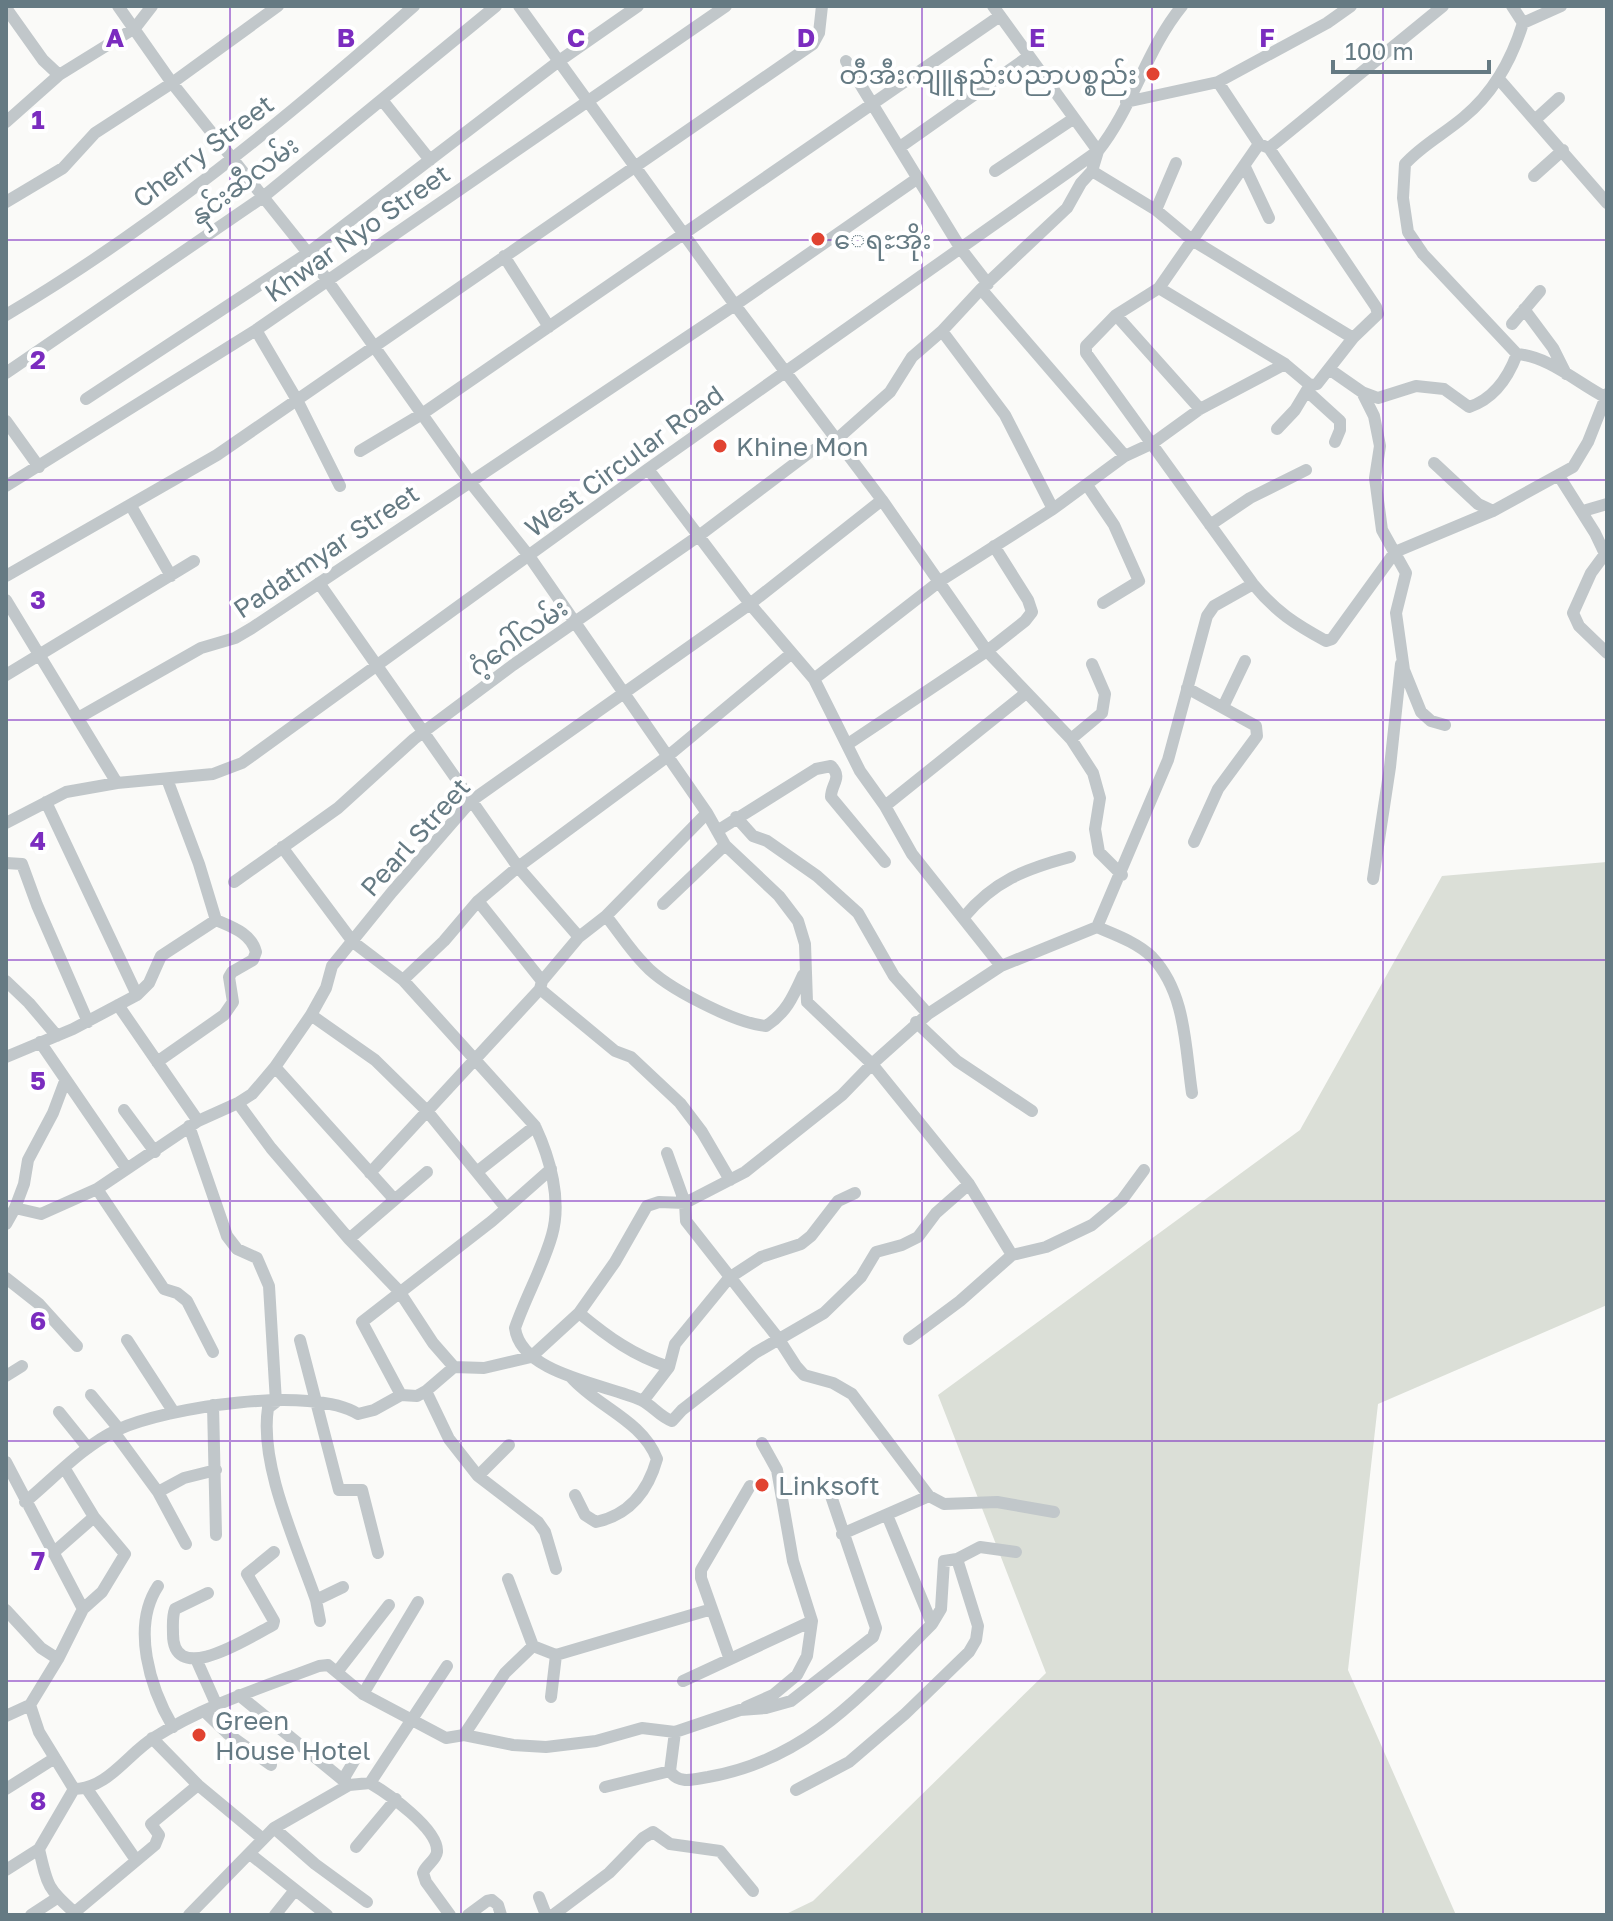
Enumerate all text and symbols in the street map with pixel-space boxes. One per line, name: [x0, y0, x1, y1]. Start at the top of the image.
text: A: [106, 22, 125, 53]
text: B: [337, 22, 355, 53]
text: C: [567, 22, 585, 53]
text: D: [797, 22, 815, 53]
text: E: [1029, 22, 1045, 53]
text: F: [1259, 22, 1275, 53]
scale bar: [1333, 24, 1489, 74]
text: 100 m: [1345, 36, 1414, 65]
place label: တီအီးကျူနည်းပညာပစ္စည်း: [839, 58, 1137, 96]
marker: တီအီးကျူနည်းပညာပစ္စည်း: [1144, 65, 1162, 83]
street label: Cherry Street: [127, 88, 279, 214]
text: 1: [31, 104, 45, 135]
street label: နှင်းဆီလမ်း: [183, 128, 308, 236]
street label: Khwar Nyo Street: [259, 158, 455, 308]
place label: ေရႊအိုး: [834, 223, 931, 261]
marker: ေရႊအိုး: [809, 230, 827, 248]
text: 2: [30, 344, 46, 375]
street label: West Circular Road: [519, 379, 729, 543]
place label: Khine Mon: [736, 431, 868, 462]
marker: Khine Mon: [711, 437, 729, 455]
street label: Padatmyar Street: [227, 478, 425, 624]
text: 3: [30, 584, 46, 615]
street label: ဂံ့ဂေါ်လမ်း: [462, 591, 575, 685]
street label: Pearl Street: [354, 771, 476, 903]
text: 4: [30, 825, 46, 856]
text: 5: [30, 1065, 46, 1096]
text: 6: [30, 1305, 46, 1336]
place label: Linksoft: [778, 1470, 880, 1501]
marker: Linksoft: [753, 1476, 771, 1494]
text: 7: [31, 1545, 45, 1576]
place label: Green House Hotel: [215, 1705, 371, 1766]
marker: Green House Hotel: [190, 1726, 208, 1744]
text: 8: [30, 1785, 46, 1816]

